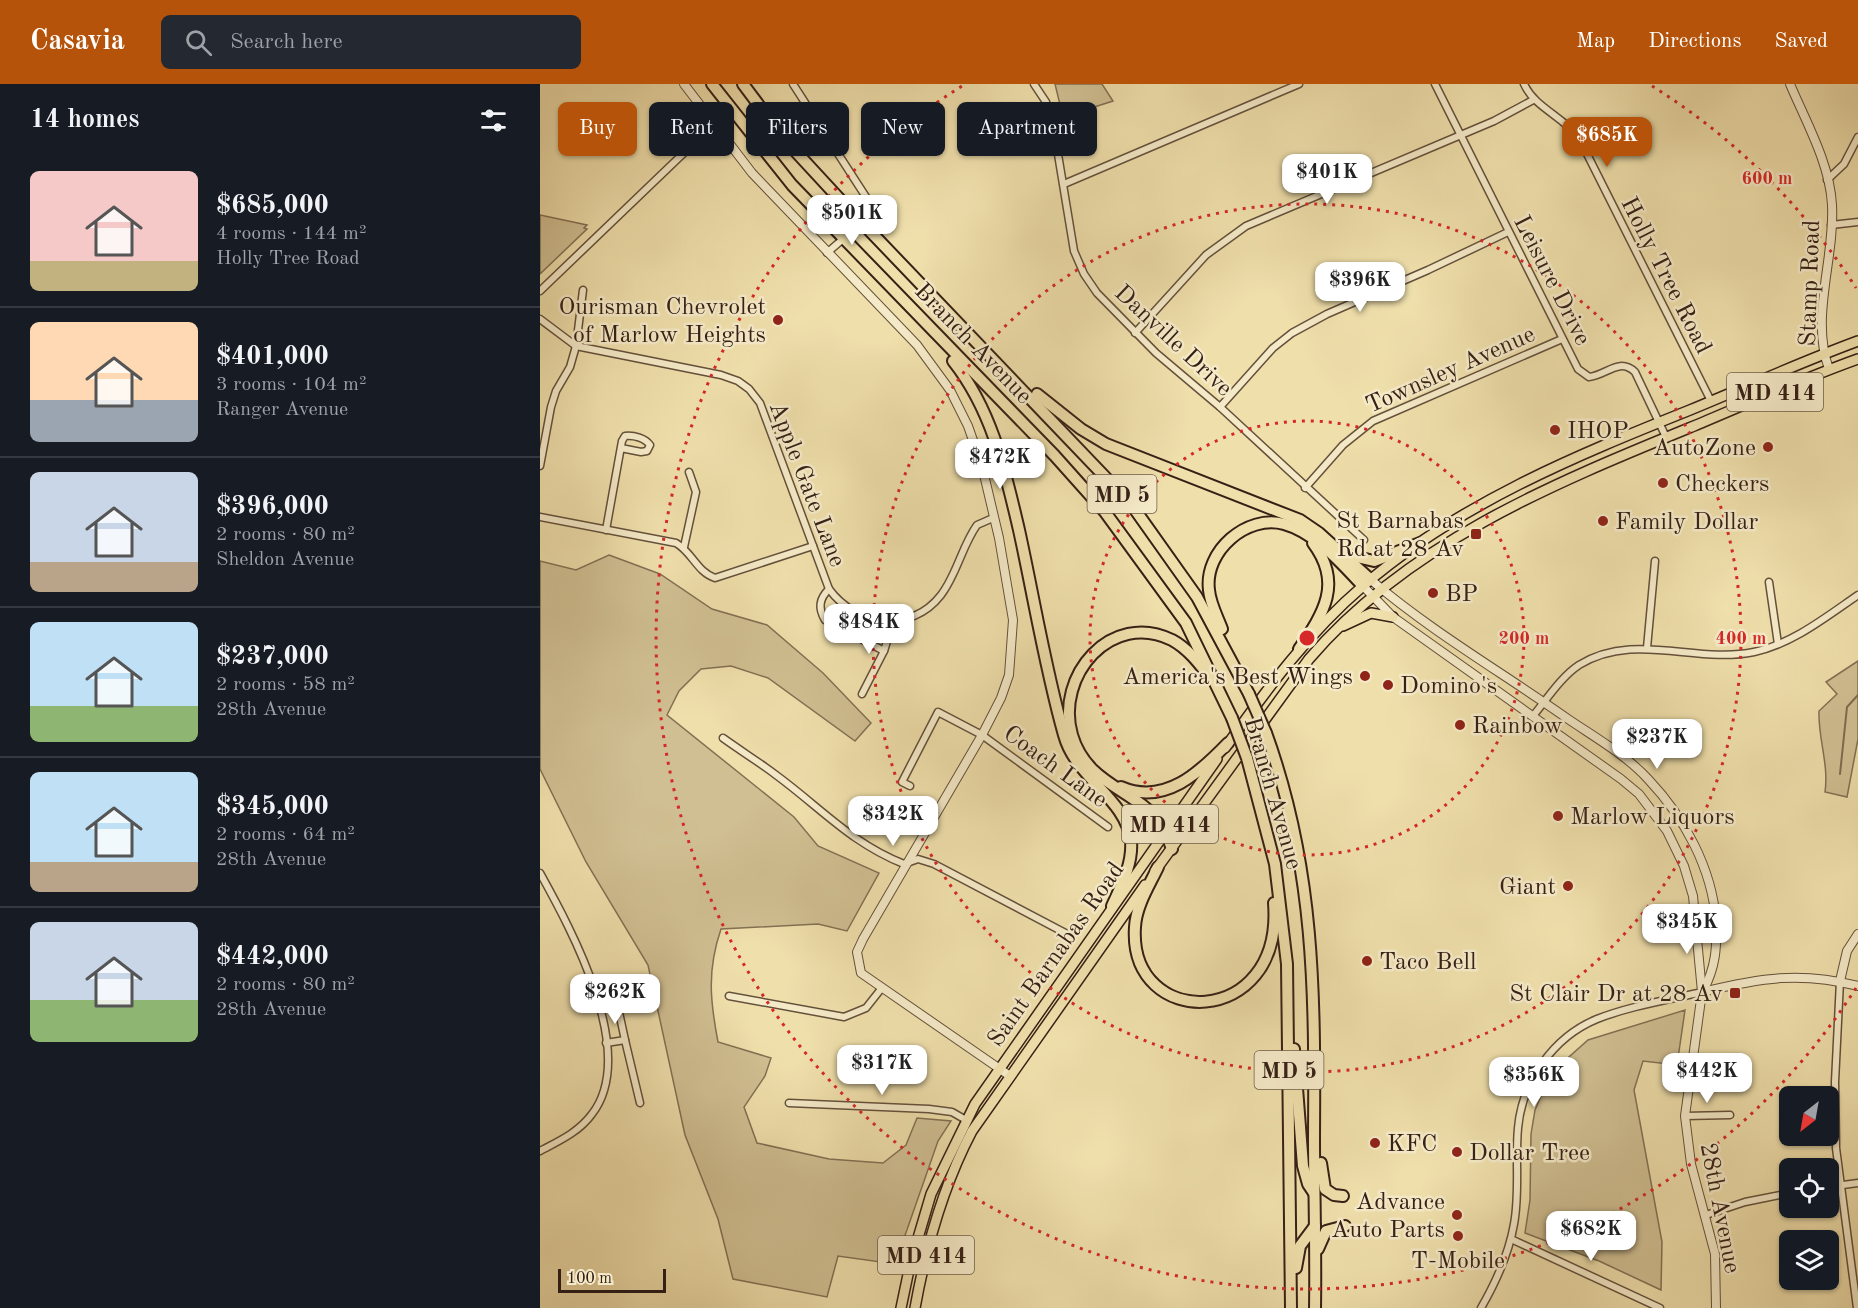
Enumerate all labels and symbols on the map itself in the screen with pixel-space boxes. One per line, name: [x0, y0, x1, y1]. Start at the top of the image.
pin: $685K: [1565, 117, 1649, 168]
pin: $401K: [1285, 154, 1369, 205]
text: 600 m: [1742, 170, 1792, 188]
street label: Holly Tree Road: [1615, 194, 1715, 358]
pin: $501K: [810, 195, 894, 246]
street label: Leisure Drive: [1508, 212, 1594, 350]
street label: Stamp Road: [1797, 219, 1825, 347]
pin: $396K: [1318, 262, 1402, 313]
street label: Branch Avenue: [909, 279, 1036, 409]
street label: Danville Drive: [1109, 281, 1236, 402]
place label: Ourisman Chevrolet of Marlow Heights: [558, 296, 766, 348]
marker: Ourisman Chevrolet of Marlow Heights: [771, 313, 785, 327]
street label: Townsley Avenue: [1363, 323, 1539, 419]
road number: MD 414: [1727, 373, 1823, 411]
street label: Apple Gate Lane: [764, 399, 849, 571]
place label: IHOP: [1567, 420, 1629, 444]
marker: IHOP: [1548, 423, 1562, 437]
place label: AutoZone: [1653, 437, 1756, 461]
pin: $472K: [958, 439, 1042, 490]
marker: AutoZone: [1761, 440, 1775, 454]
place label: Checkers: [1675, 473, 1769, 497]
road number: MD 5: [1088, 475, 1156, 513]
marker: Checkers: [1656, 476, 1670, 490]
place label: St Barnabas Rd at 28 Av: [1336, 510, 1464, 562]
place label: Family Dollar: [1615, 511, 1758, 535]
marker: Family Dollar: [1596, 514, 1610, 528]
marker: St Barnabas Rd at 28 Av: [1469, 527, 1483, 541]
place label: BP: [1445, 583, 1478, 607]
marker: BP: [1426, 586, 1440, 600]
pin: $484K: [827, 604, 911, 655]
centre of rings: [1297, 628, 1317, 648]
text: 200 m: [1499, 630, 1549, 648]
text: 400 m: [1716, 630, 1766, 648]
place label: America's Best Wings: [1123, 666, 1353, 690]
marker: America's Best Wings: [1358, 669, 1372, 683]
place label: Domino's: [1400, 675, 1497, 699]
marker: Domino's: [1381, 678, 1395, 692]
street label: Branch Avenue: [1239, 714, 1305, 873]
place label: Rainbow: [1472, 715, 1563, 739]
marker: Rainbow: [1453, 718, 1467, 732]
pin: $237K: [1615, 719, 1699, 770]
street label: Coach Lane: [998, 722, 1111, 813]
pin: $342K: [851, 796, 935, 847]
road number: MD 414: [1122, 805, 1218, 843]
place label: Marlow Liquors: [1570, 806, 1735, 830]
marker: Marlow Liquors: [1551, 809, 1565, 823]
street label: Saint Barnabas Road: [984, 859, 1129, 1052]
place label: Giant: [1499, 876, 1556, 900]
marker: Giant: [1561, 879, 1575, 893]
pin: $345K: [1645, 904, 1729, 955]
place label: Taco Bell: [1379, 951, 1476, 975]
marker: Taco Bell: [1360, 954, 1374, 968]
pin: $262K: [573, 974, 657, 1025]
place label: St Clair Dr at 28 Av: [1509, 983, 1723, 1007]
marker: St Clair Dr at 28 Av: [1728, 986, 1742, 1000]
pin: $317K: [840, 1045, 924, 1096]
road number: MD 5: [1254, 1051, 1323, 1089]
pin: $442K: [1665, 1053, 1749, 1104]
pin: $356K: [1492, 1057, 1576, 1108]
north arrow: [1779, 1086, 1839, 1146]
place label: KFC: [1387, 1133, 1437, 1157]
marker: KFC: [1368, 1136, 1382, 1150]
street label: 28th Avenue: [1695, 1141, 1743, 1276]
place label: Dollar Tree: [1469, 1142, 1590, 1166]
marker: Dollar Tree: [1450, 1145, 1464, 1159]
place label: Advance Auto Parts: [1331, 1191, 1445, 1243]
marker: Advance Auto Parts: [1450, 1208, 1464, 1222]
pin: $682K: [1549, 1211, 1633, 1262]
marker: T-Mobile: [1451, 1229, 1465, 1243]
road number: MD 414: [878, 1236, 974, 1274]
place label: T-Mobile: [1411, 1250, 1505, 1274]
scale bar: [558, 1266, 666, 1294]

